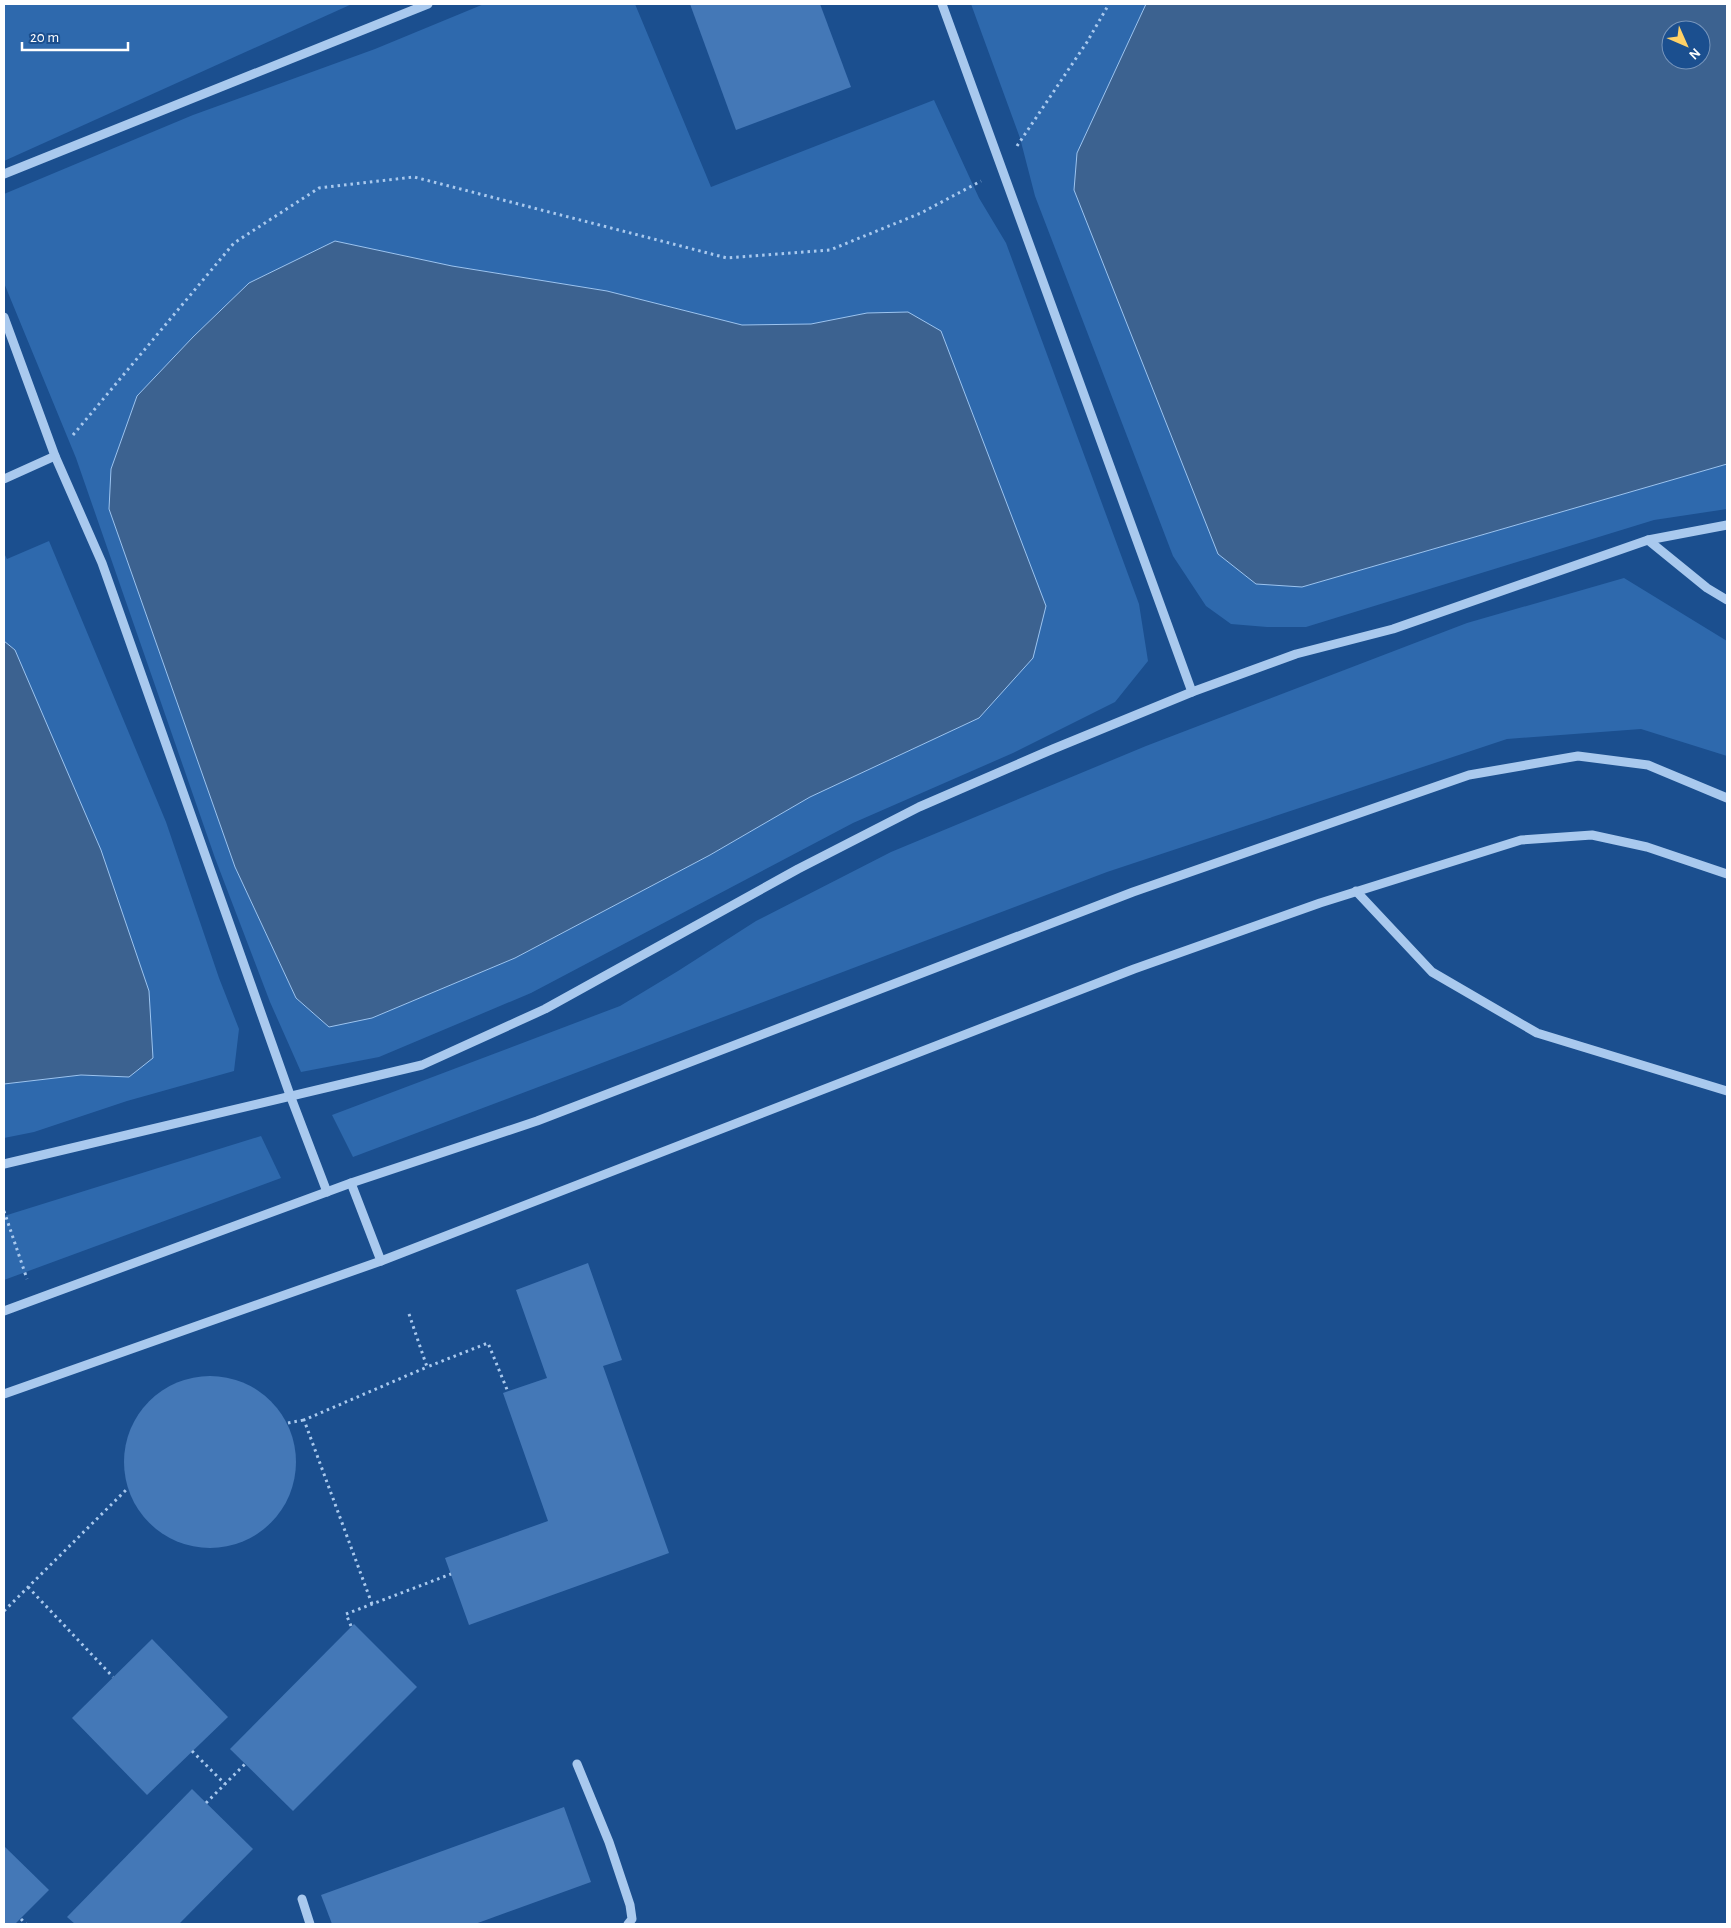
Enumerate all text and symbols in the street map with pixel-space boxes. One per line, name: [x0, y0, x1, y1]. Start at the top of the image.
scale bar: [22, 20, 129, 52]
north arrow: [1661, 20, 1711, 70]
text: 20 m: [30, 30, 59, 45]
text: N: [1686, 45, 1703, 62]

